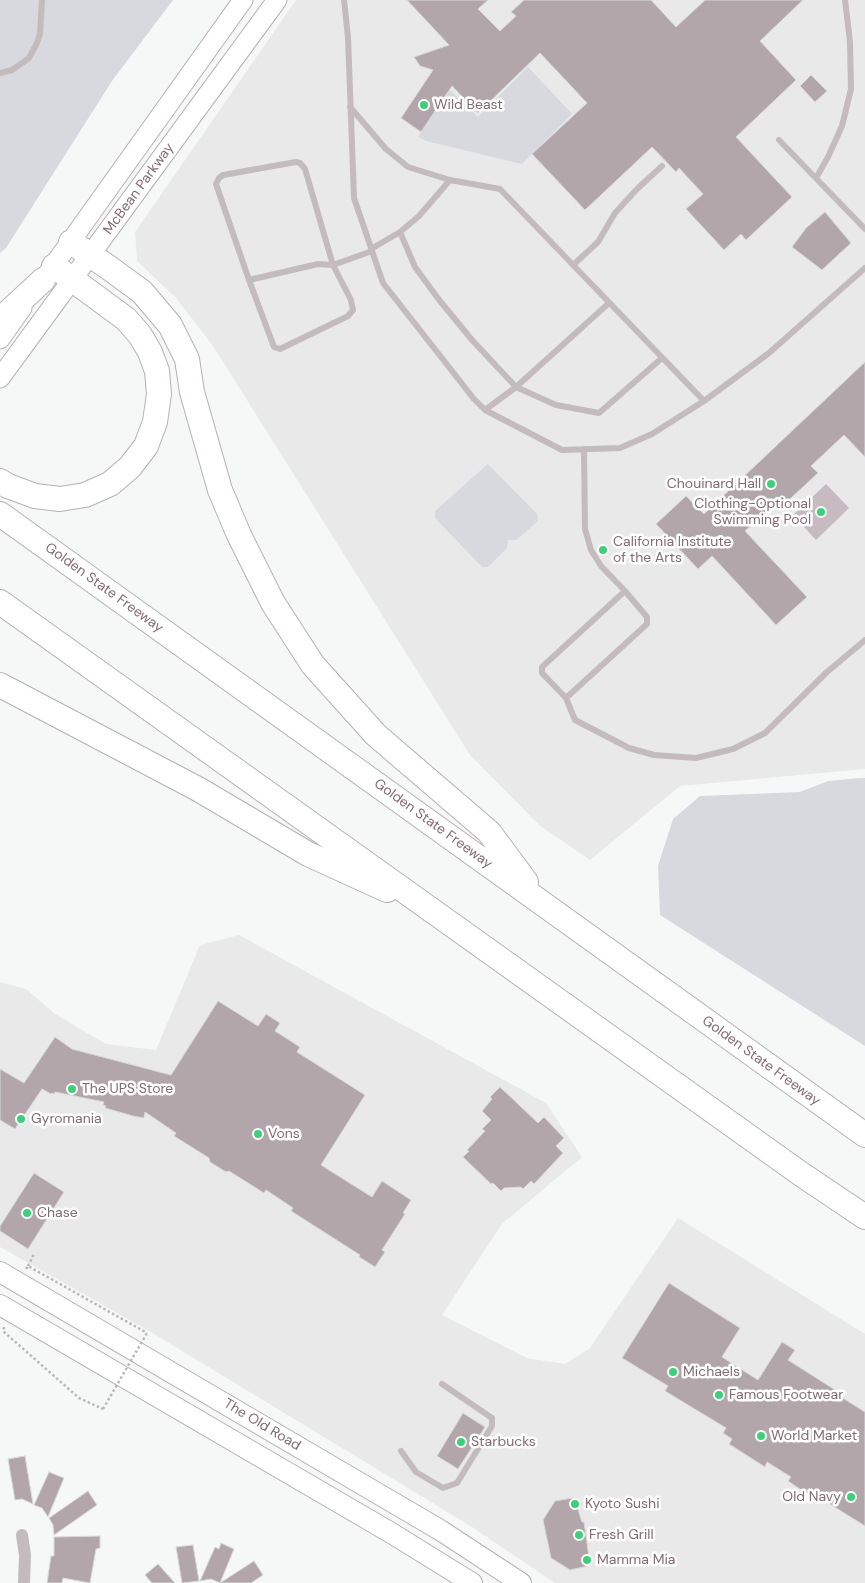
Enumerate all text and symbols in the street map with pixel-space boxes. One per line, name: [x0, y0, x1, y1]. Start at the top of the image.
place label: Wild Beast: [434, 97, 503, 113]
marker: Wild Beast: [418, 99, 430, 111]
street label: McBean Parkway: [100, 140, 178, 238]
place label: Chouinard Hall: [667, 476, 761, 492]
marker: Chouinard Hall: [765, 478, 777, 490]
place label: Clothing-Optional Swimming Pool: [694, 496, 811, 528]
marker: Clothing-Optional Swimming Pool: [815, 506, 827, 518]
place label: California Institute of the Arts: [613, 534, 731, 566]
street label: Golden State Freeway: [42, 539, 166, 637]
marker: California Institute of the Arts: [597, 544, 609, 556]
street label: Golden State Freeway: [371, 775, 495, 873]
street label: Golden State Freeway: [699, 1012, 823, 1110]
place label: The UPS Store: [82, 1081, 173, 1097]
marker: The UPS Store: [66, 1083, 78, 1095]
place label: Gyromania: [31, 1111, 102, 1127]
marker: Gyromania: [15, 1113, 27, 1125]
place label: Vons: [268, 1126, 300, 1142]
marker: Vons: [252, 1128, 264, 1140]
place label: Chase: [37, 1205, 78, 1221]
marker: Chase: [21, 1207, 33, 1219]
place label: Michaels: [683, 1364, 740, 1380]
marker: Michaels: [667, 1366, 679, 1378]
place label: Famous Footwear: [729, 1387, 843, 1403]
marker: Famous Footwear: [713, 1389, 725, 1401]
street label: The Old Road: [221, 1395, 303, 1455]
place label: World Market: [771, 1428, 857, 1444]
marker: World Market: [755, 1430, 767, 1442]
place label: Starbucks: [471, 1434, 536, 1450]
marker: Starbucks: [455, 1436, 467, 1448]
place label: Old Navy: [782, 1489, 841, 1505]
marker: Old Navy: [845, 1491, 857, 1503]
place label: Kyoto Sushi: [585, 1496, 660, 1512]
marker: Kyoto Sushi: [569, 1498, 581, 1510]
place label: Fresh Grill: [589, 1527, 654, 1543]
marker: Fresh Grill: [573, 1529, 585, 1541]
place label: Mamma Mia: [597, 1552, 675, 1568]
marker: Mamma Mia: [581, 1554, 593, 1566]

